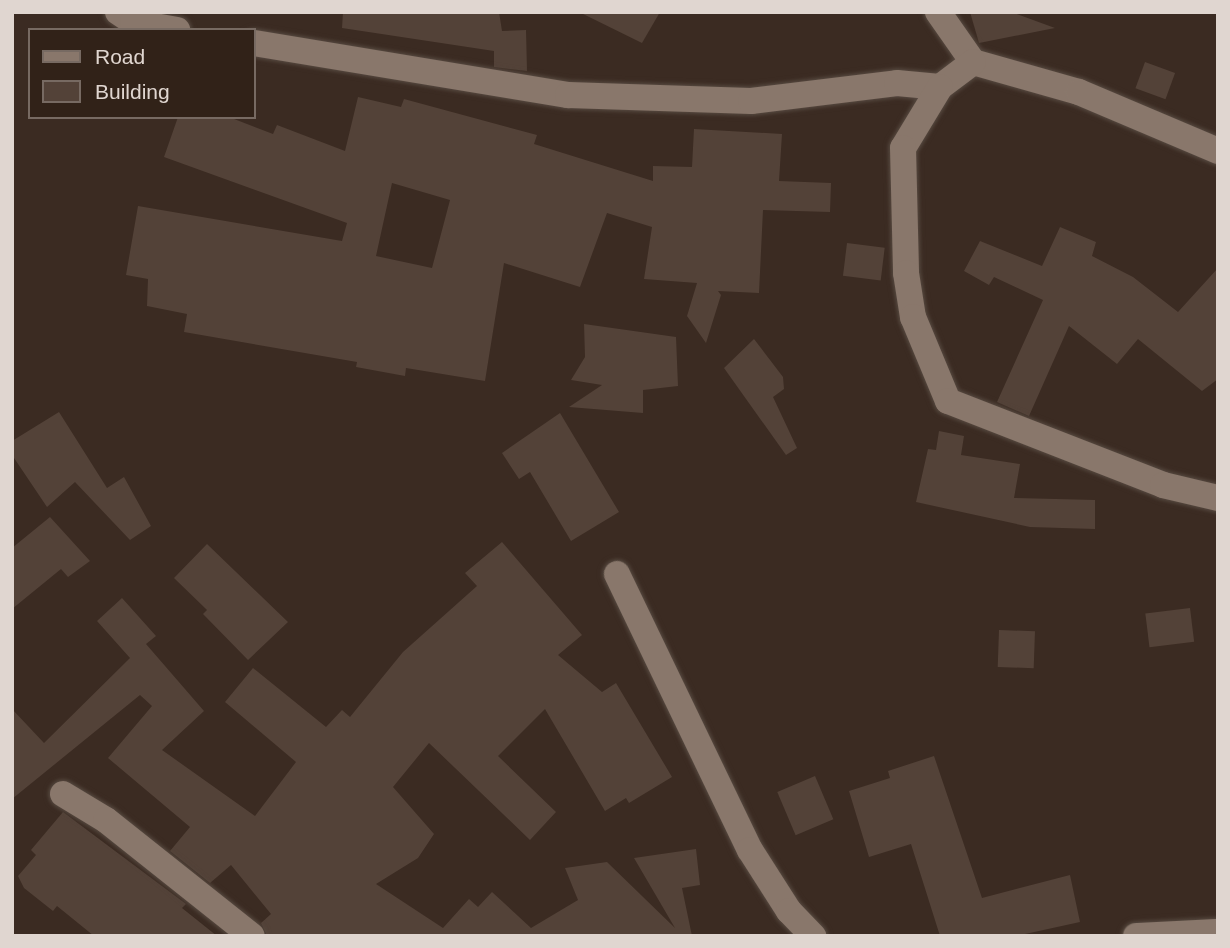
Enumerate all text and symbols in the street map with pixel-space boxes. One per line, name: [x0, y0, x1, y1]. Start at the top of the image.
legend: [28, 28, 256, 119]
text: Road: [95, 45, 145, 68]
text: Building: [95, 80, 170, 103]

